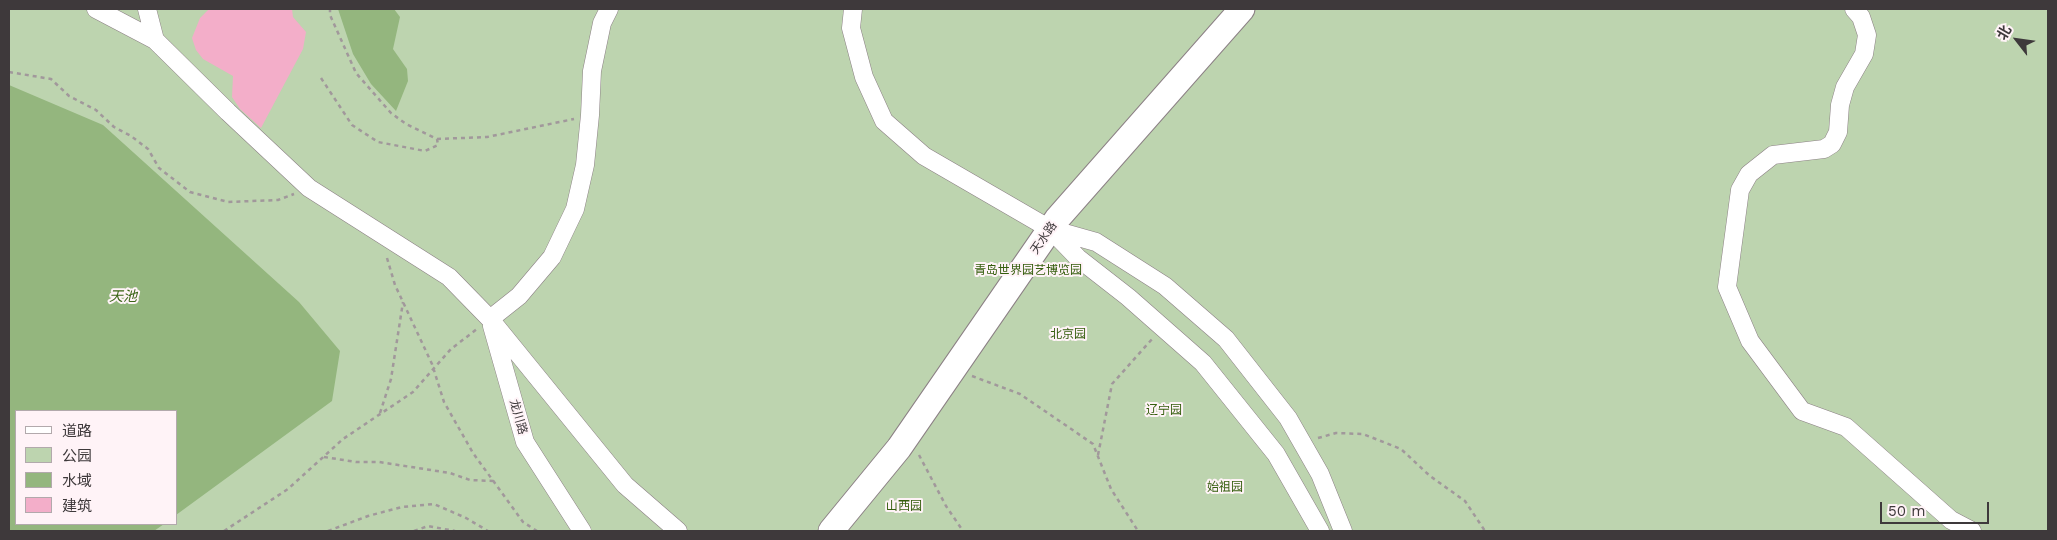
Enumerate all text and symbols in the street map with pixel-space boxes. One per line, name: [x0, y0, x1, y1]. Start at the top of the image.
north arrow: [1992, 15, 2042, 65]
text: 北: [1994, 22, 2014, 43]
street label: 天水路: [1028, 219, 1060, 257]
park label: 青岛世界园艺博览园: [974, 263, 1082, 277]
water label: 天池: [109, 289, 137, 305]
park label: 北京园: [1050, 327, 1086, 341]
street label: 龙川路: [506, 398, 530, 436]
park label: 辽宁园: [1146, 403, 1182, 417]
legend: [15, 410, 178, 525]
text: 道路: [62, 422, 92, 440]
text: 公园: [62, 447, 92, 465]
text: 水域: [62, 472, 92, 490]
park label: 始祖园: [1207, 480, 1243, 494]
scale bar: [1882, 492, 1991, 524]
text: 建筑: [62, 497, 92, 515]
park label: 山西园: [886, 499, 922, 513]
text: 50 m: [1888, 502, 1925, 520]

